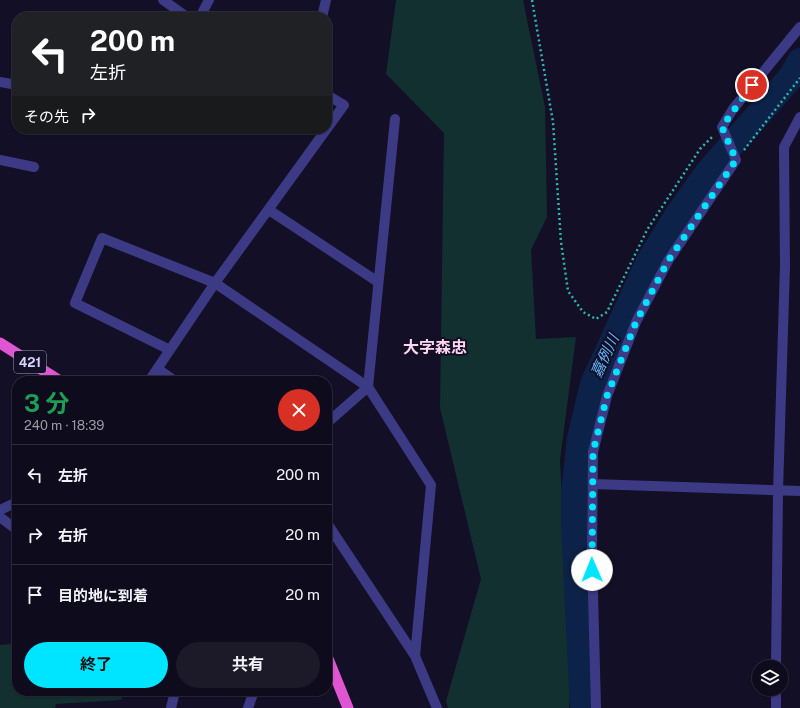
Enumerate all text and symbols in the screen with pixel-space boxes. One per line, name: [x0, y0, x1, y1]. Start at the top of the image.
text: 200 m: [90, 24, 175, 57]
icon: left: [24, 28, 76, 80]
text: 左折: [90, 62, 126, 83]
pin: [735, 68, 769, 102]
icon: arrive: [741, 74, 763, 96]
icon: right: [77, 104, 99, 126]
text: その先: [24, 108, 69, 125]
water label: 嘉例川: [587, 330, 623, 380]
district label: 大字森忠: [403, 338, 467, 357]
road number: 421: [14, 351, 46, 373]
text: 3 分: [24, 389, 69, 417]
button: close: [278, 389, 320, 431]
text: 240 m · 18:39: [24, 418, 104, 433]
icon: left: [24, 464, 46, 486]
text: 200 m: [276, 466, 320, 483]
text: 左折: [58, 467, 88, 484]
icon: right: [24, 524, 46, 546]
text: 20 m: [285, 526, 320, 543]
text: 右折: [58, 527, 88, 544]
position arrow: [571, 549, 613, 591]
icon: arrive: [24, 584, 46, 606]
text: 20 m: [285, 586, 320, 603]
text: 目的地に到着: [58, 587, 148, 604]
button: 終了: [24, 642, 168, 688]
button: 共有: [176, 642, 320, 688]
map controls: [752, 660, 788, 696]
button: layers: [752, 660, 788, 696]

